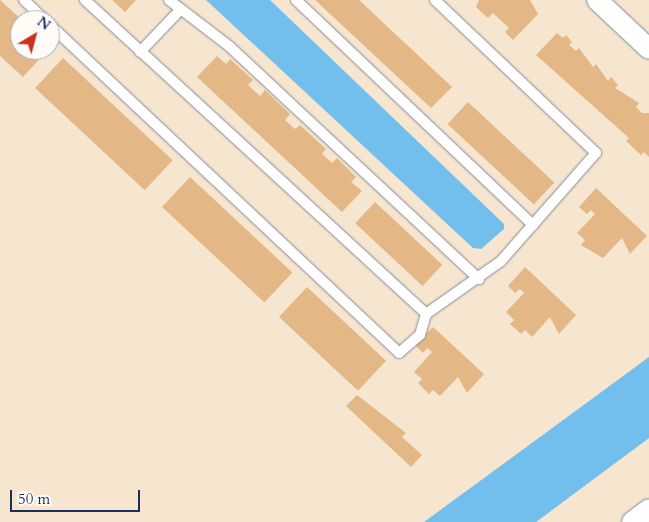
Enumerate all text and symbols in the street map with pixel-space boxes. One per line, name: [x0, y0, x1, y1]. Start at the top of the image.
north arrow: [10, 10, 60, 60]
text: N: [33, 12, 54, 35]
scale bar: [12, 480, 142, 512]
text: 50 m: [18, 489, 50, 509]

